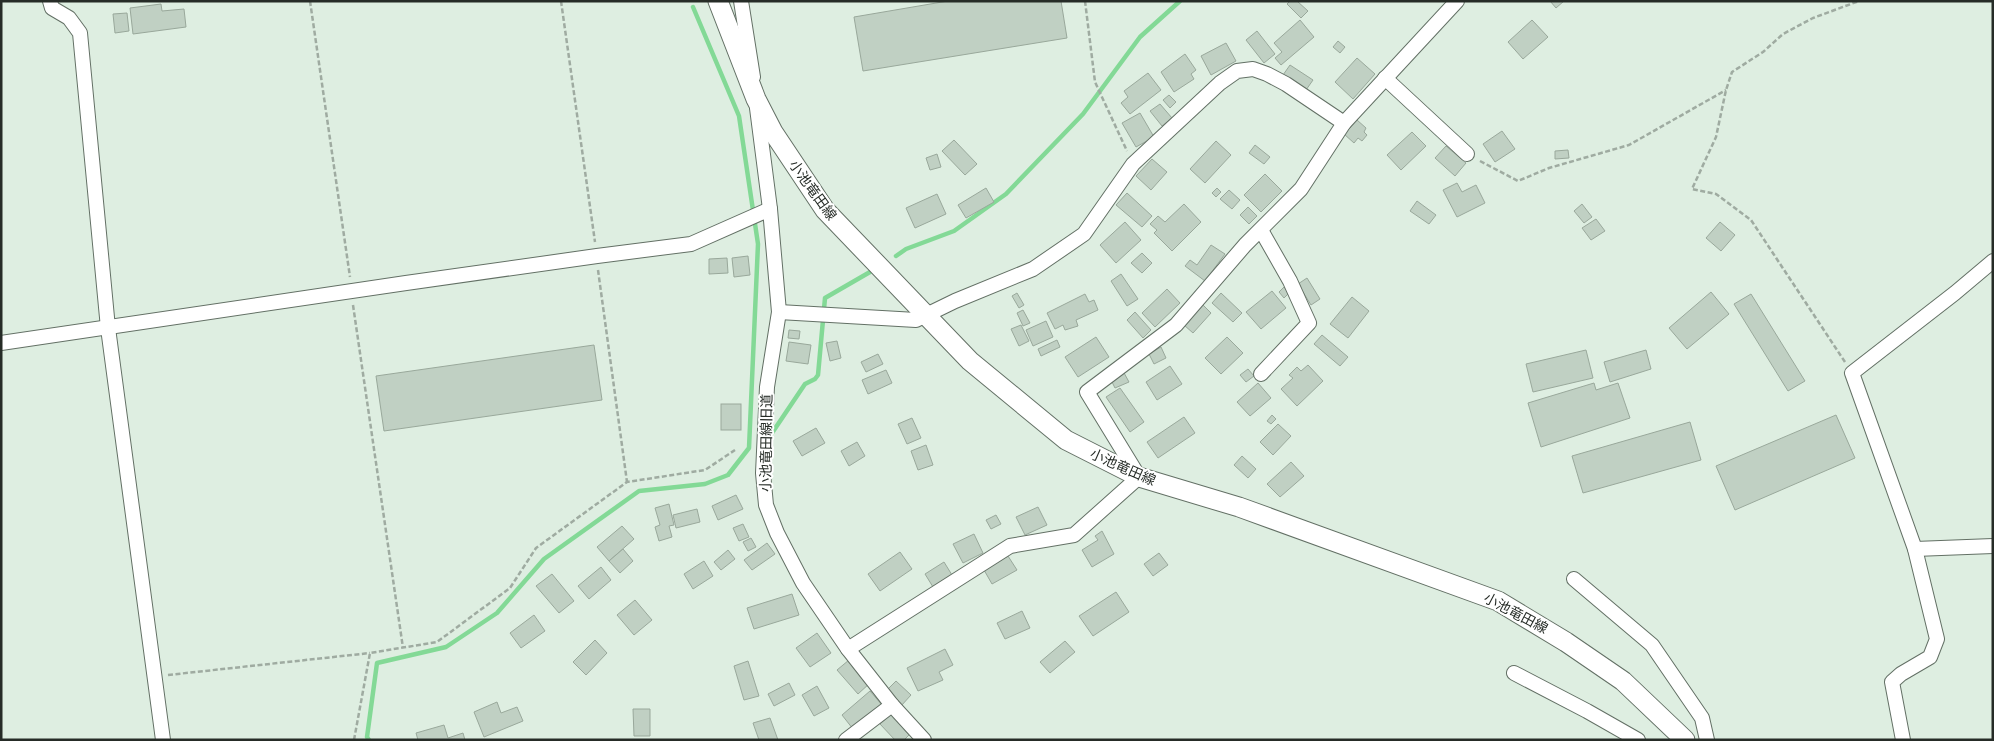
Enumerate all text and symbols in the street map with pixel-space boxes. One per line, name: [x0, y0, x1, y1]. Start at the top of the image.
street label: 小池竜田線: [786, 157, 840, 223]
street label: 小池竜田線旧道: [757, 394, 775, 492]
street label: 小池竜田線: [1088, 445, 1158, 489]
street label: 小池竜田線: [1481, 590, 1551, 636]

